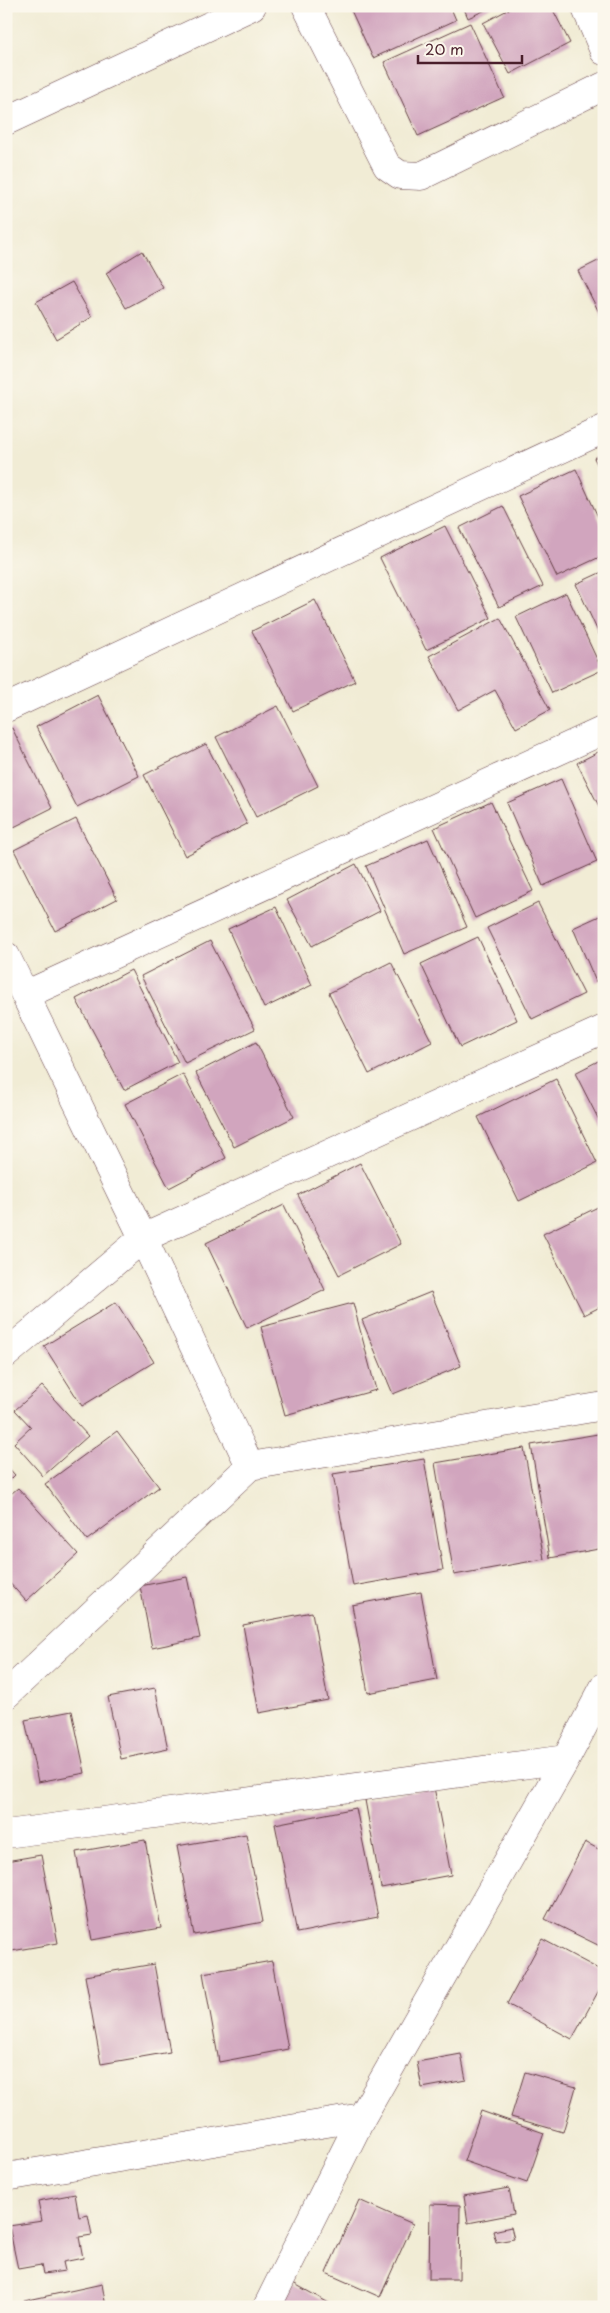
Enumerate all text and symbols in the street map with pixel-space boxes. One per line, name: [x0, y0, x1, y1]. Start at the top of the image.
scale bar: [418, 32, 521, 64]
text: 20 m: [425, 37, 464, 60]

